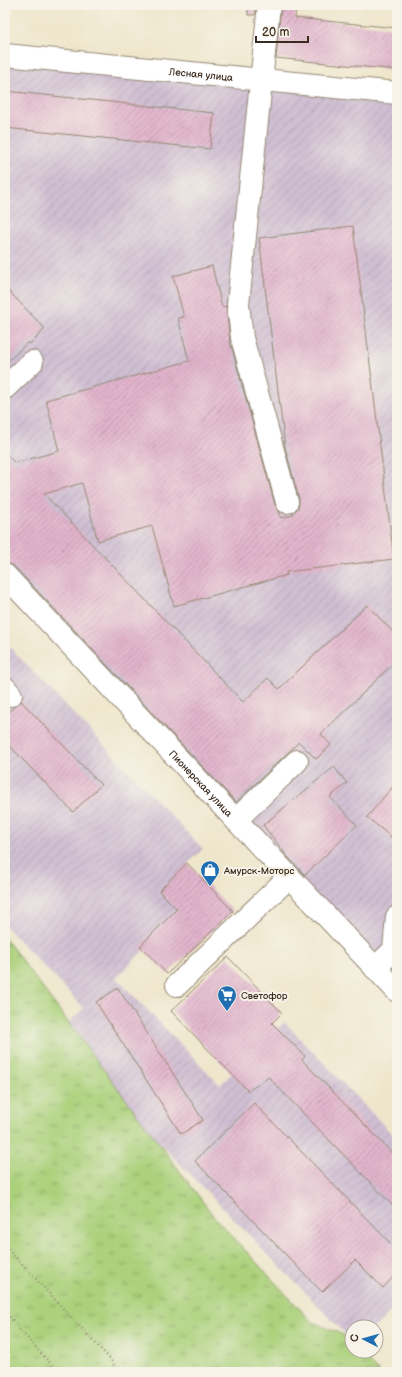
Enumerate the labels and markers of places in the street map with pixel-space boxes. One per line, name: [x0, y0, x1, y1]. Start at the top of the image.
shop icon: Амурск-Моторс: [199, 859, 221, 887]
place label: Амурск-Моторс: [223, 865, 294, 877]
supermarket icon: Светофор: [216, 984, 238, 1012]
place label: Светофор: [241, 990, 288, 1002]

